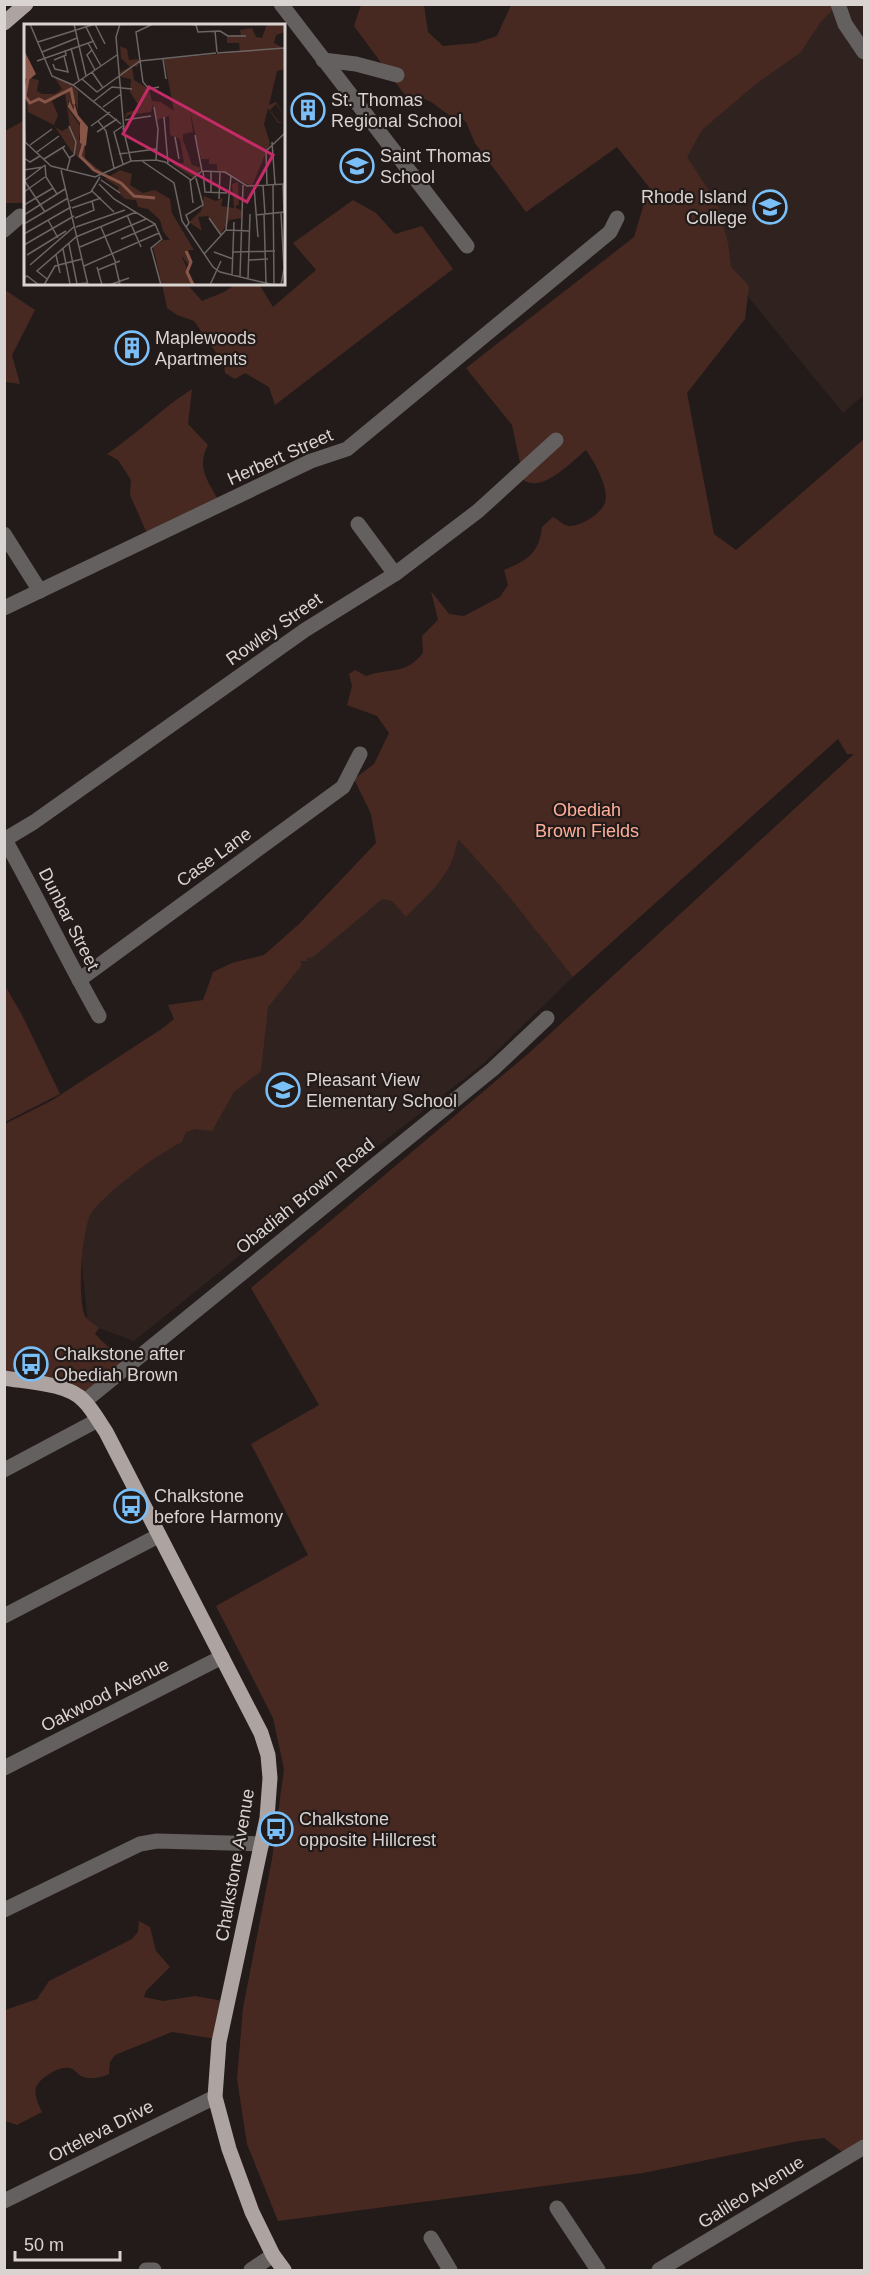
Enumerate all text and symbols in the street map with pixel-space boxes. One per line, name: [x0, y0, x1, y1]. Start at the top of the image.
inset map: [24, 24, 285, 285]
place label: St. Thomas Regional School: [331, 90, 462, 131]
building icon: St. Thomas Regional School: [290, 92, 326, 128]
place label: Saint Thomas School: [380, 146, 491, 187]
school or university icon: Saint Thomas School: [339, 148, 375, 184]
place label: Rhode Island College: [641, 187, 747, 228]
school or university icon: Rhode Island College: [752, 189, 788, 225]
place label: Maplewoods Apartments: [155, 328, 256, 369]
building icon: Maplewoods Apartments: [114, 330, 150, 366]
street label: Herbert Street: [224, 425, 336, 489]
street label: Rowley Street: [222, 589, 326, 669]
park label: Obediah Brown Fields: [535, 800, 639, 841]
street label: Case Lane: [173, 823, 255, 891]
street label: Dunbar Street: [35, 865, 103, 973]
place label: Pleasant View Elementary School: [306, 1070, 457, 1111]
school or university icon: Pleasant View Elementary School: [265, 1072, 301, 1108]
street label: Obadiah Brown Road: [232, 1134, 378, 1258]
place label: Chalkstone after Obediah Brown: [54, 1344, 185, 1385]
bus stop icon: Chalkstone after Obediah Brown: [13, 1346, 49, 1382]
place label: Chalkstone before Harmony: [154, 1486, 283, 1527]
bus stop icon: Chalkstone before Harmony: [113, 1488, 149, 1524]
street label: Oakwood Avenue: [38, 1654, 172, 1736]
street label: Chalkstone Avenue: [212, 1787, 258, 1943]
place label: Chalkstone opposite Hillcrest: [299, 1809, 436, 1850]
bus stop icon: Chalkstone opposite Hillcrest: [258, 1811, 294, 1847]
street label: Orteleva Drive: [45, 2096, 157, 2166]
street label: Galileo Avenue: [694, 2152, 808, 2232]
scale bar: [15, 2224, 120, 2262]
text: 50 m: [24, 2235, 64, 2255]

